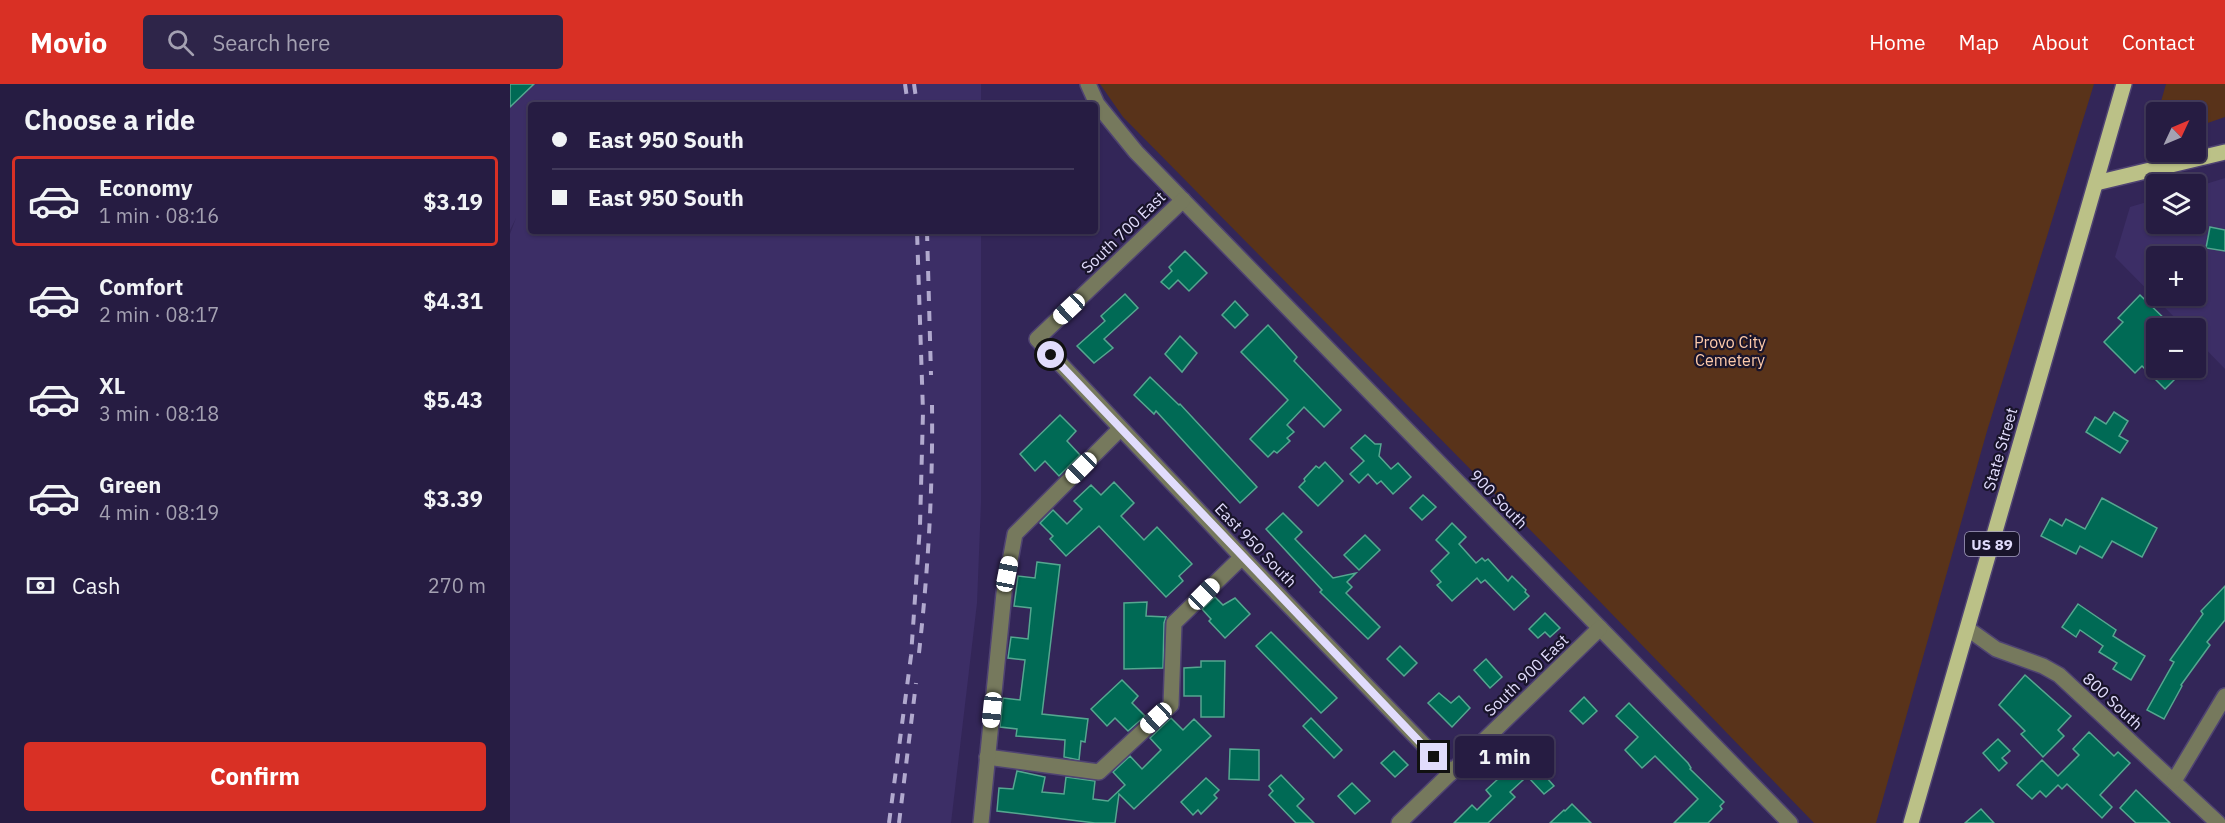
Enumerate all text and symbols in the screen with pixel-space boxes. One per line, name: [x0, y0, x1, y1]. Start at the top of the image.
search box: [143, 15, 563, 69]
text: Movio: [30, 24, 107, 61]
icon: search: [164, 26, 197, 59]
text: Search here: [212, 28, 330, 57]
text: Home: [1869, 28, 1926, 56]
text: Map: [1959, 28, 1999, 56]
text: About: [2032, 28, 2089, 56]
text: Contact: [2122, 28, 2195, 56]
text: Choose a ride: [24, 102, 195, 137]
north arrow: [2146, 102, 2206, 162]
map controls: [2146, 102, 2206, 378]
text: East 950 South: [588, 125, 744, 154]
text: Economy: [99, 173, 193, 202]
icon: car: [27, 174, 81, 228]
button: layers: [2146, 174, 2206, 234]
text: East 950 South: [588, 183, 744, 212]
text: $3.19: [423, 187, 483, 216]
street label: South 700 East: [1077, 187, 1169, 277]
text: 1 min · 08:16: [99, 202, 219, 229]
button: +: [2146, 246, 2206, 306]
text: Comfort: [99, 272, 183, 301]
icon: car: [27, 273, 81, 327]
text: $4.31: [423, 286, 483, 315]
car: [1050, 290, 1088, 328]
text: 2 min · 08:17: [99, 301, 219, 328]
button: −: [2146, 318, 2206, 378]
park label: Provo City Cemetery: [1694, 332, 1766, 370]
route start: [1037, 341, 1064, 368]
text: XL: [99, 371, 125, 400]
icon: car: [27, 372, 81, 426]
text: $5.43: [423, 385, 483, 414]
text: 3 min · 08:18: [99, 400, 219, 427]
street label: State Street: [1979, 405, 2021, 493]
car: [1062, 449, 1100, 487]
street label: 900 South: [1466, 465, 1532, 533]
text: Green: [99, 470, 161, 499]
icon: car: [27, 471, 81, 525]
text: $3.39: [423, 484, 483, 513]
text: 4 min · 08:19: [99, 499, 219, 526]
street label: East 950 South: [1211, 499, 1301, 591]
road number: US 89: [1965, 532, 2019, 556]
car: [995, 555, 1019, 593]
icon: cash: [24, 569, 57, 602]
text: Cash: [72, 571, 121, 600]
text: 270 m: [428, 572, 486, 599]
car: [1185, 575, 1223, 613]
street label: South 900 East: [1480, 630, 1572, 720]
street label: 800 South: [2079, 668, 2147, 734]
car: [981, 691, 1003, 729]
car: [1137, 699, 1175, 737]
callout: 1 min: [1455, 736, 1554, 778]
button: Confirm: [24, 742, 486, 811]
route end: [1420, 743, 1447, 770]
text: 1 min: [1478, 743, 1531, 770]

